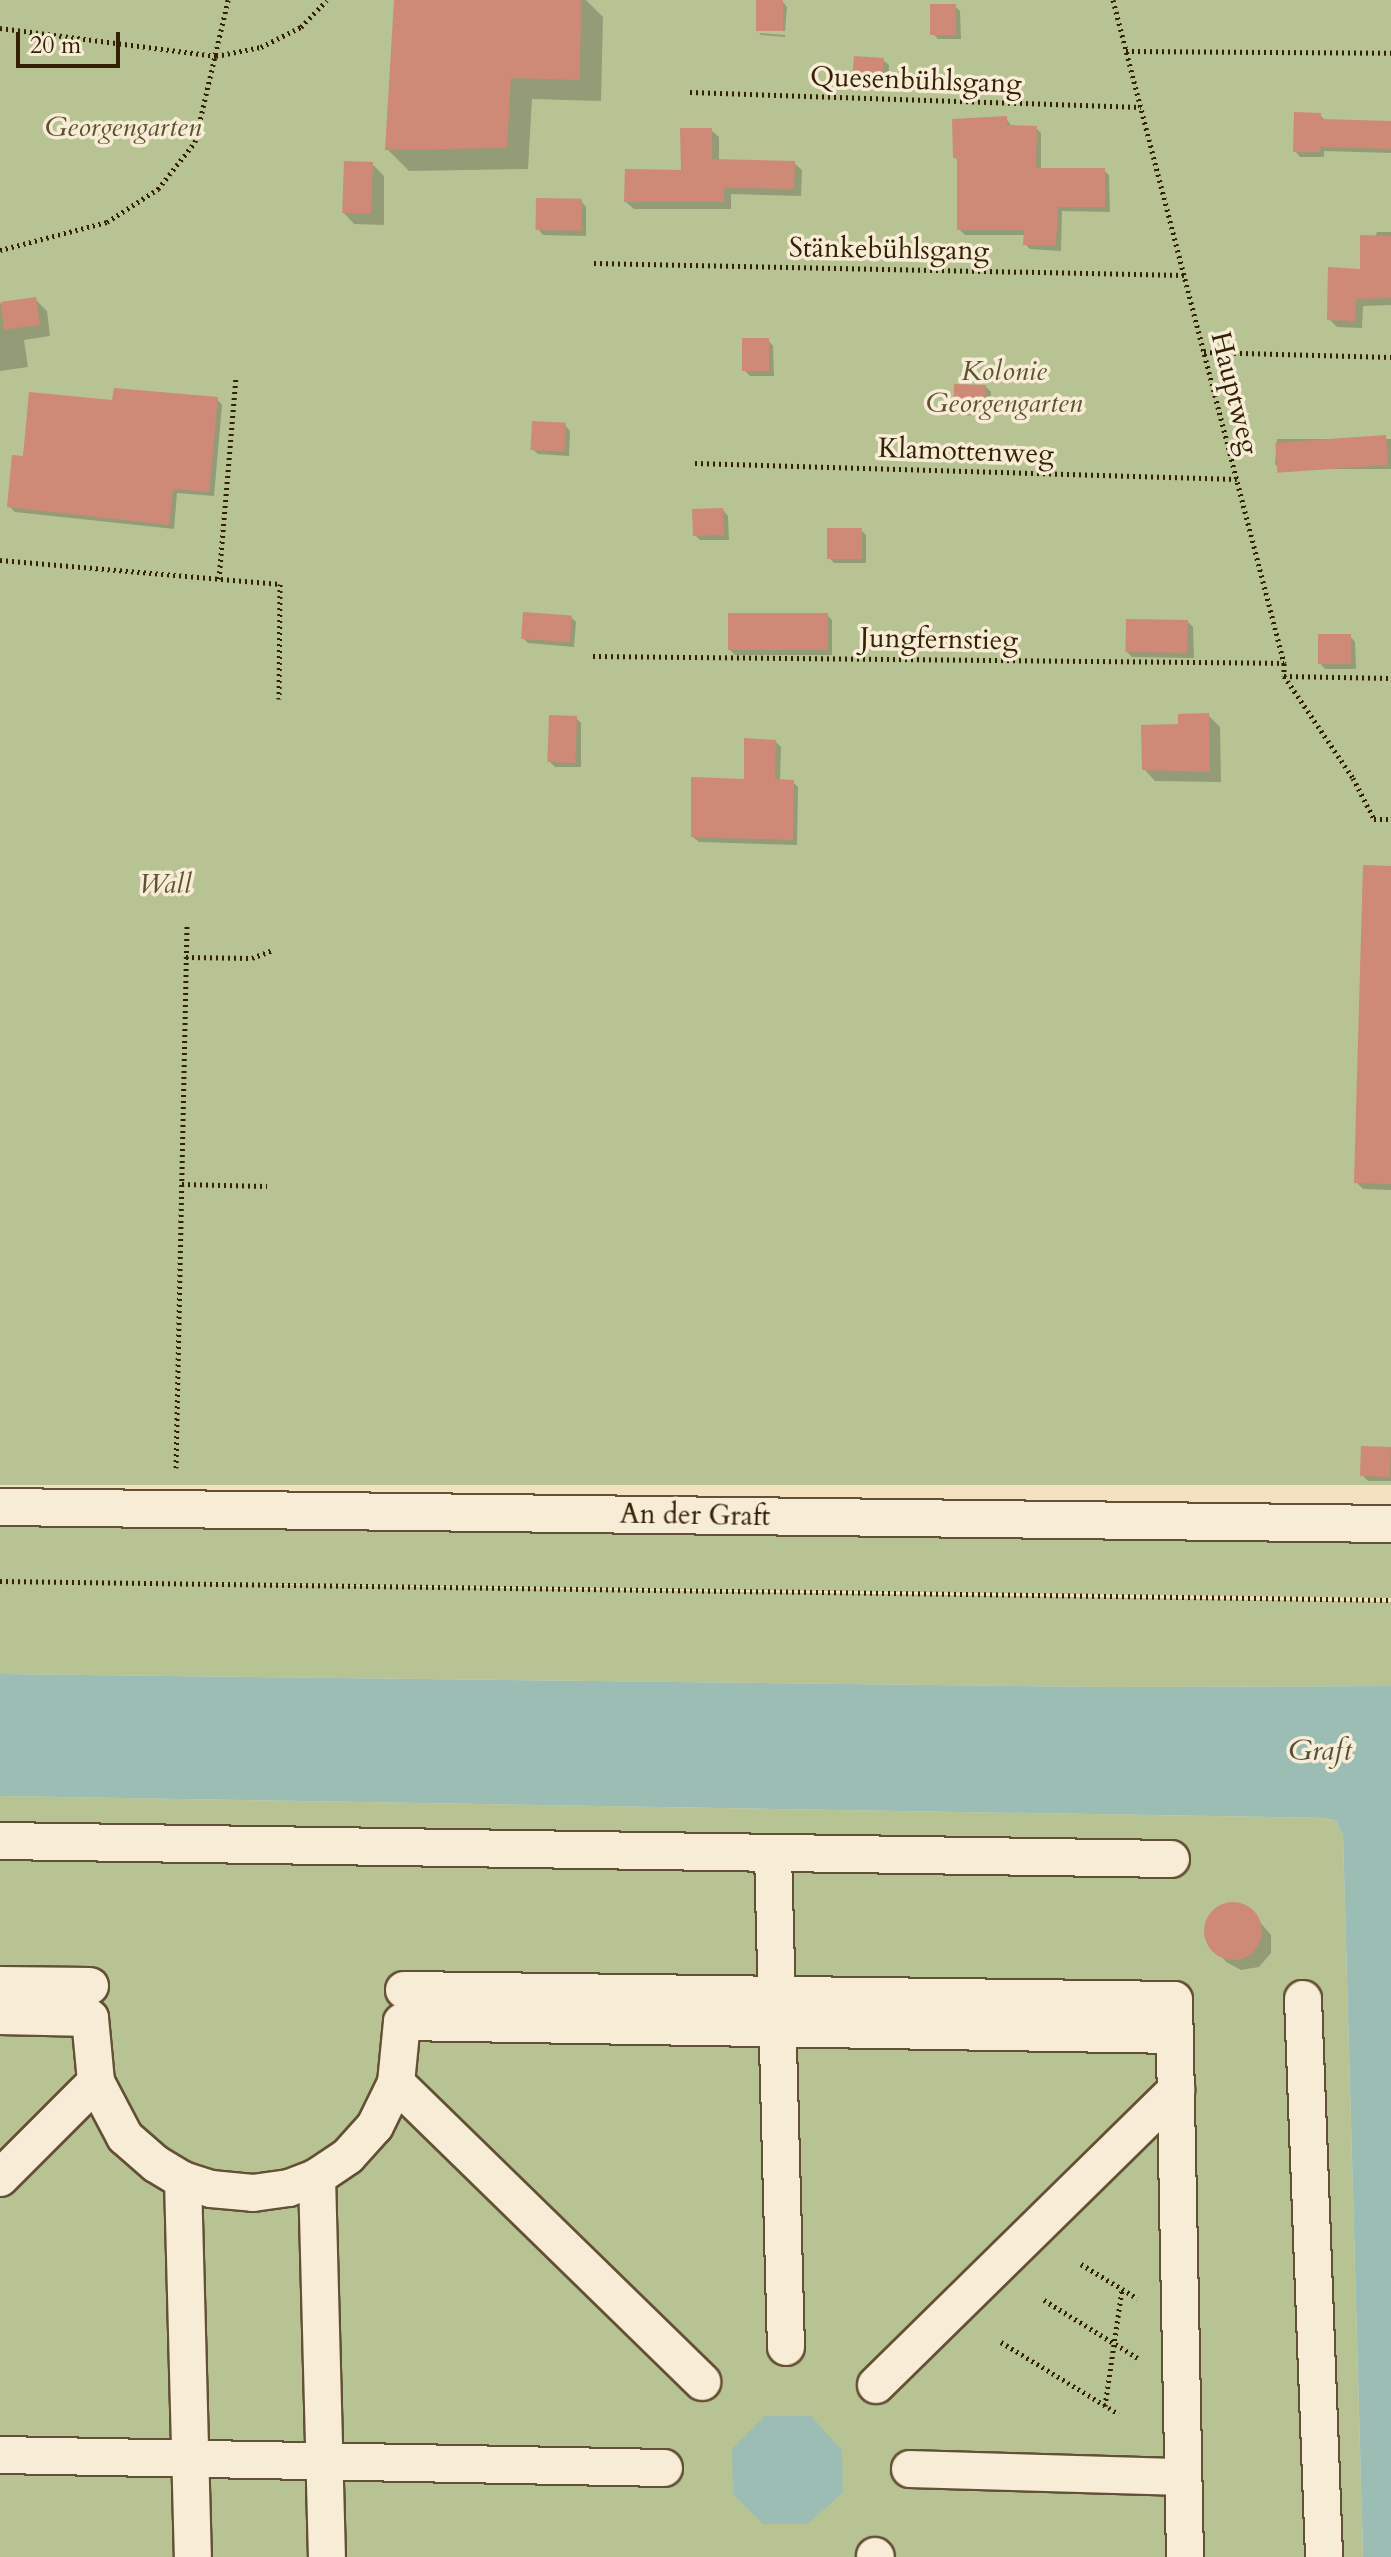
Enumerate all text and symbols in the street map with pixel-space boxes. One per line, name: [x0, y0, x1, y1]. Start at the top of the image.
scale bar: [20, 16, 124, 66]
text: 20 m: [30, 29, 81, 62]
street label: Quesenbühlsgang: [810, 60, 1022, 100]
park label: Georgengarten: [45, 110, 201, 144]
street label: Stänkebühlsgang: [789, 230, 989, 268]
street label: Hauptweg: [1204, 328, 1266, 458]
park label: Kolonie Georgengarten: [926, 354, 1082, 420]
street label: Klamottenweg: [877, 431, 1055, 471]
street label: Jungfernstieg: [860, 621, 1018, 657]
park label: Wall: [139, 867, 191, 901]
street label: An der Graft: [619, 1497, 771, 1533]
water label: Graft: [1288, 1733, 1352, 1769]

